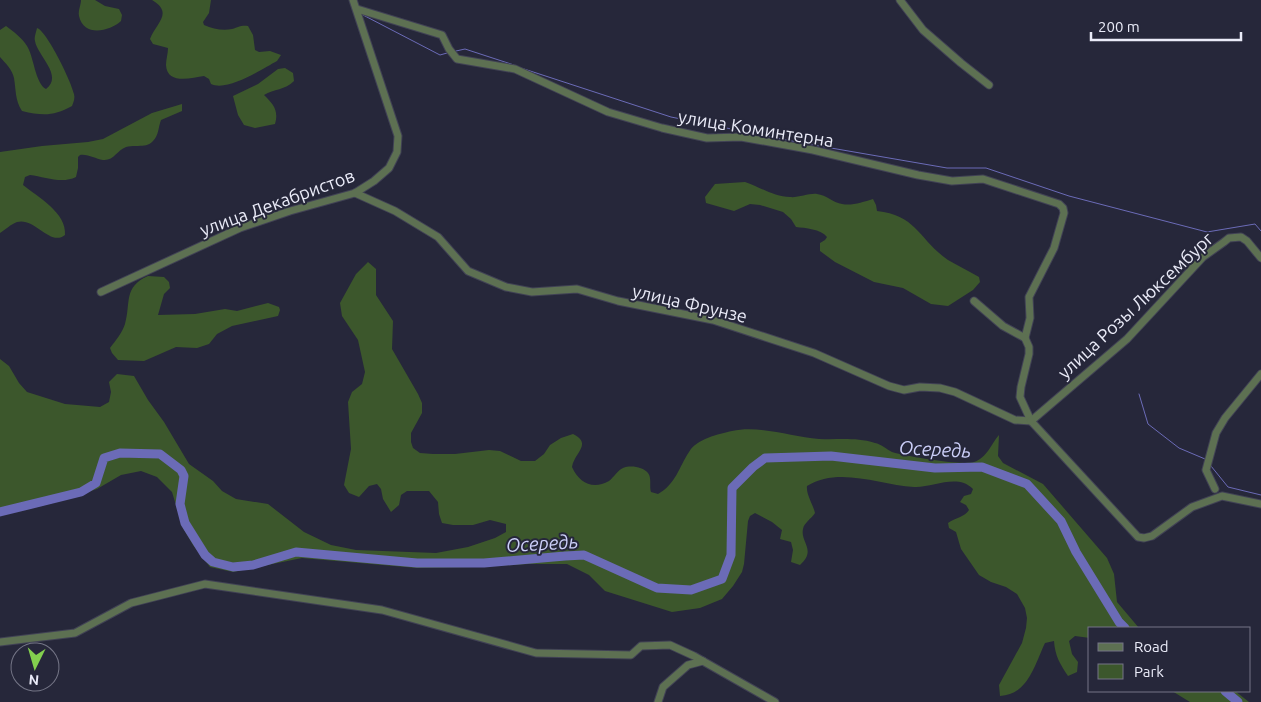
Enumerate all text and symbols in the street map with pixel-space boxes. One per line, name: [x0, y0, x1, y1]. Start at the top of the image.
scale bar: [1091, 10, 1241, 42]
text: 200 m: [1098, 18, 1140, 35]
street label: улица Коминтерна: [677, 106, 835, 150]
street label: улица Декабристов: [197, 165, 357, 239]
street label: улица Розы Люксембург: [1053, 228, 1217, 382]
street label: улица Фрунзе: [631, 280, 749, 326]
water label: Осередь: [898, 436, 972, 462]
water label: Осередь: [505, 530, 579, 556]
legend: [1088, 627, 1251, 692]
text: Road: [1134, 638, 1169, 655]
north arrow: [10, 642, 60, 692]
text: Park: [1134, 663, 1164, 680]
text: N: [28, 672, 40, 688]

